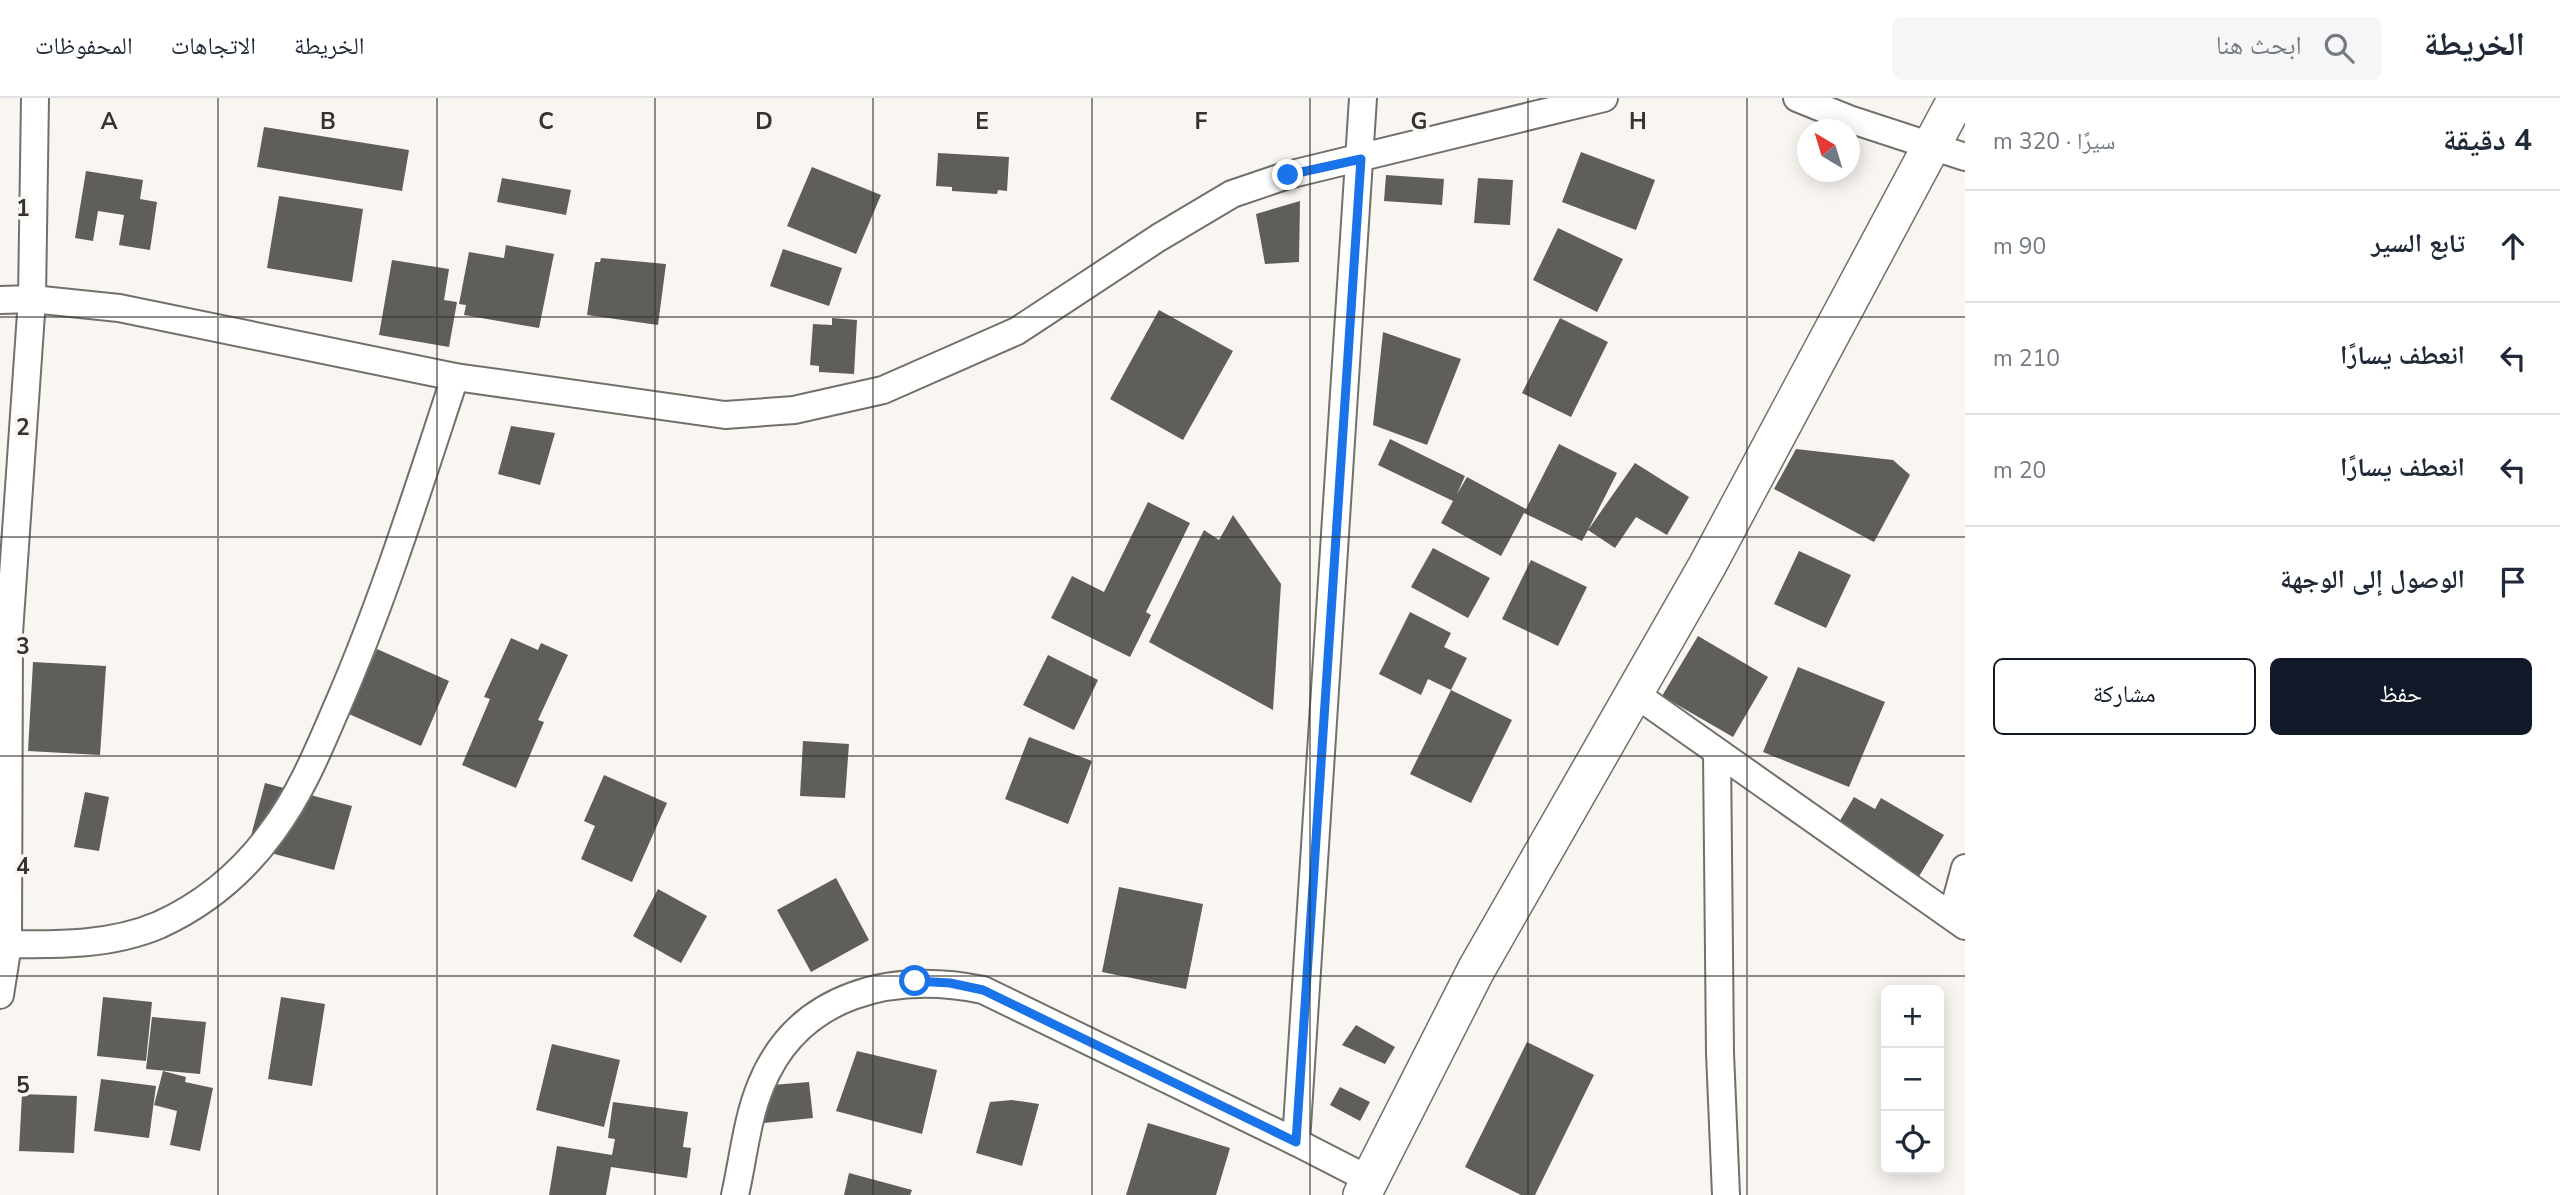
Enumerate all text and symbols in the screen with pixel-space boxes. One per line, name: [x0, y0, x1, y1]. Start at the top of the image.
search box: [1892, 17, 2382, 80]
text: الخريطة: [2424, 22, 2525, 67]
text: ابحث هنا: [2216, 28, 2302, 63]
icon: search: [2320, 29, 2358, 67]
text: المحفوظات: [35, 30, 133, 62]
text: الاتجاهات: [171, 30, 256, 62]
text: الخريطة: [294, 30, 365, 62]
text: A: [100, 106, 118, 137]
text: B: [320, 106, 336, 137]
text: C: [538, 106, 554, 137]
text: D: [755, 106, 773, 137]
text: E: [975, 106, 989, 137]
text: F: [1195, 106, 1208, 137]
text: G: [1411, 106, 1427, 137]
text: H: [1629, 106, 1647, 137]
north arrow: [1797, 119, 1860, 182]
text: 4 دقيقة: [2443, 120, 2532, 161]
text: سيرًا · 320 m: [1993, 126, 2115, 157]
route end: [1272, 159, 1303, 190]
text: 1: [16, 193, 30, 224]
text: تابع السير: [2371, 226, 2465, 261]
icon: ahead: [2494, 227, 2532, 265]
text: 90 m: [1993, 231, 2046, 262]
text: انعطف يسارًا: [2340, 338, 2465, 373]
icon: left: [2494, 339, 2532, 377]
text: 210 m: [1993, 343, 2060, 374]
text: 2: [16, 412, 30, 443]
text: انعطف يسارًا: [2340, 450, 2465, 485]
icon: left: [2494, 451, 2532, 489]
text: 20 m: [1993, 455, 2046, 486]
text: الوصول إلى الوجهة: [2280, 562, 2465, 597]
icon: arrive: [2494, 563, 2532, 601]
text: 3: [16, 631, 30, 662]
button: مشاركة: [1993, 658, 2256, 735]
button: حفظ: [2270, 658, 2532, 735]
text: 4: [16, 851, 30, 882]
route start: [899, 965, 930, 996]
map controls: [1881, 985, 1944, 1174]
button: +: [1881, 985, 1944, 1048]
button: −: [1881, 1048, 1944, 1111]
text: 5: [16, 1070, 30, 1101]
button: locate: [1881, 1111, 1944, 1174]

